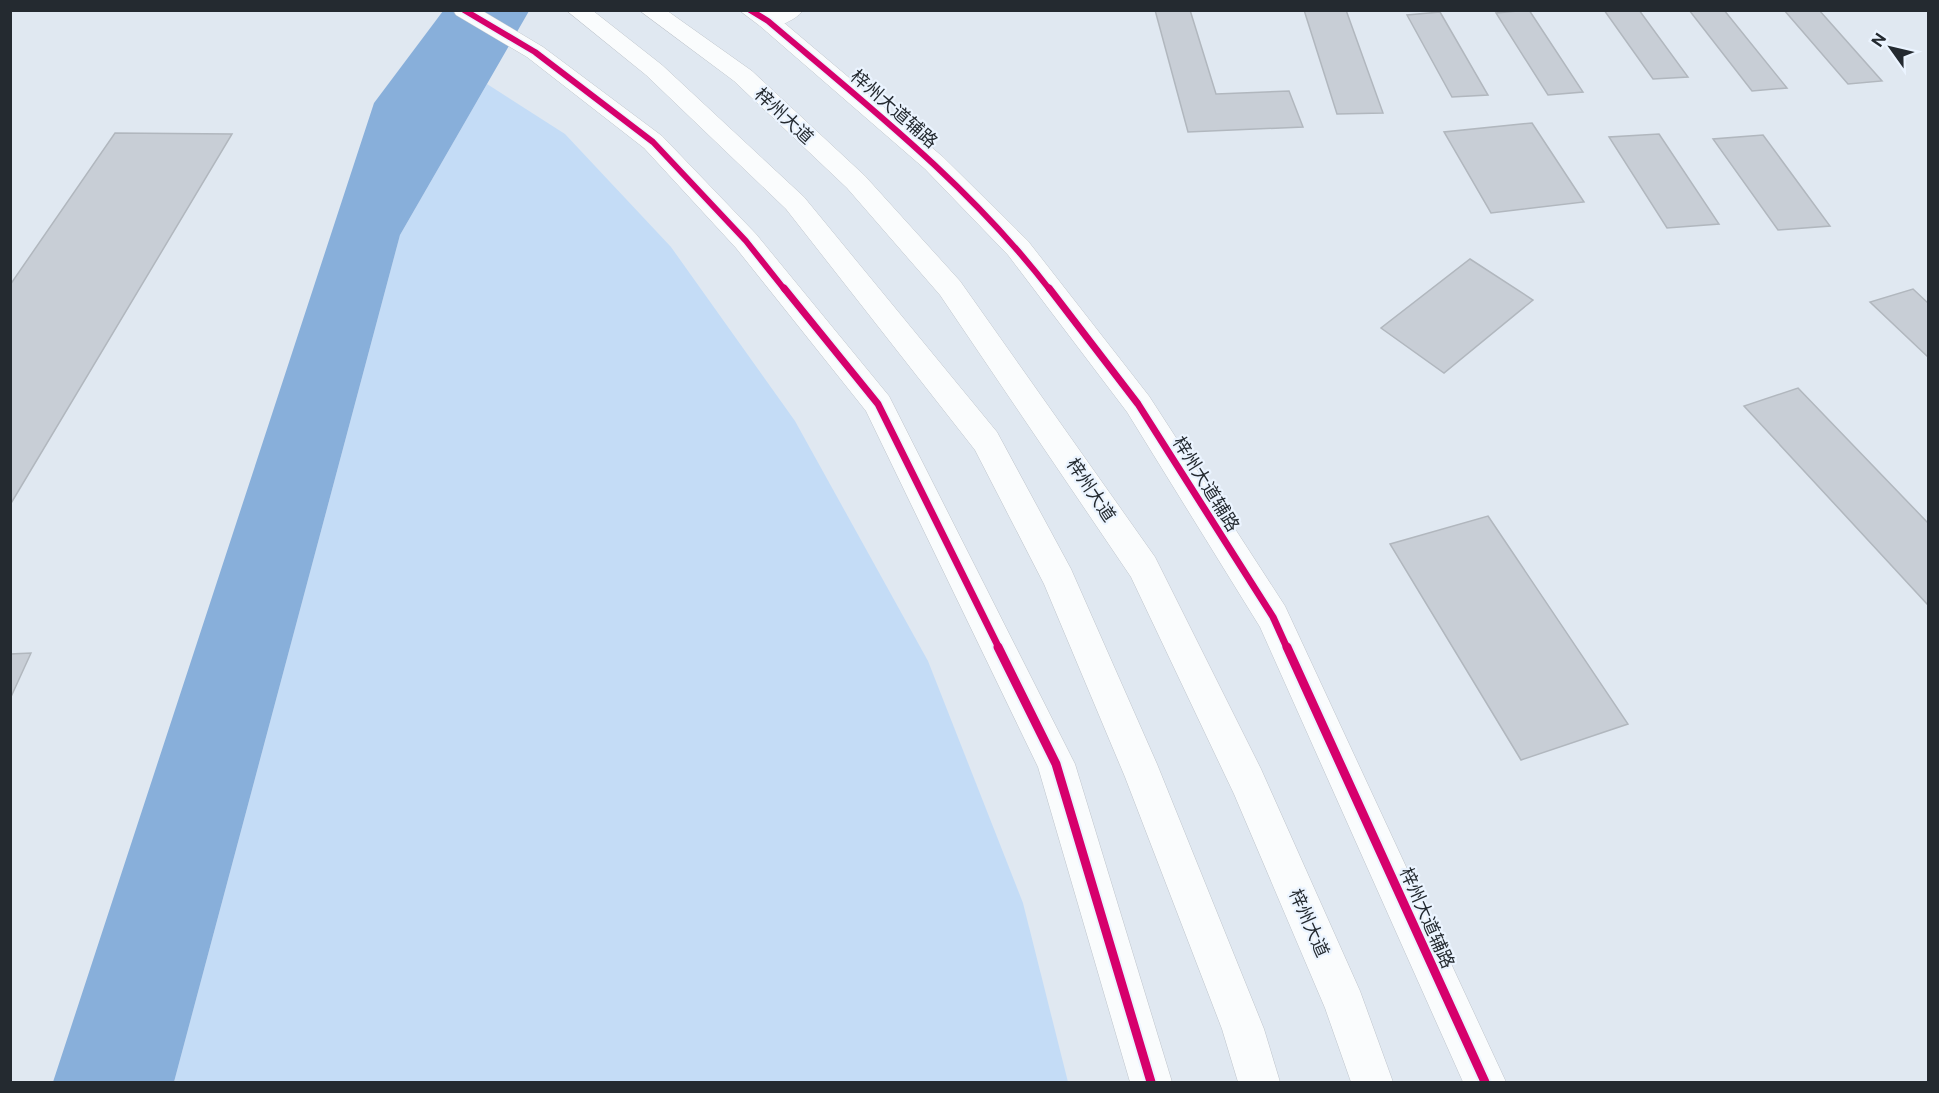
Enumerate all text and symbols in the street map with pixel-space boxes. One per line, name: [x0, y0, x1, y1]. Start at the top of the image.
north arrow: [1861, 18, 1921, 78]
text: N: [1868, 29, 1890, 50]
street label: 梓州大道辅路: [847, 65, 942, 152]
street label: 梓州大道: [751, 83, 818, 148]
street label: 梓州大道辅路: [1169, 432, 1244, 535]
street label: 梓州大道: [1063, 454, 1120, 525]
street label: 梓州大道辅路: [1396, 864, 1459, 971]
street label: 梓州大道: [1285, 886, 1334, 960]

